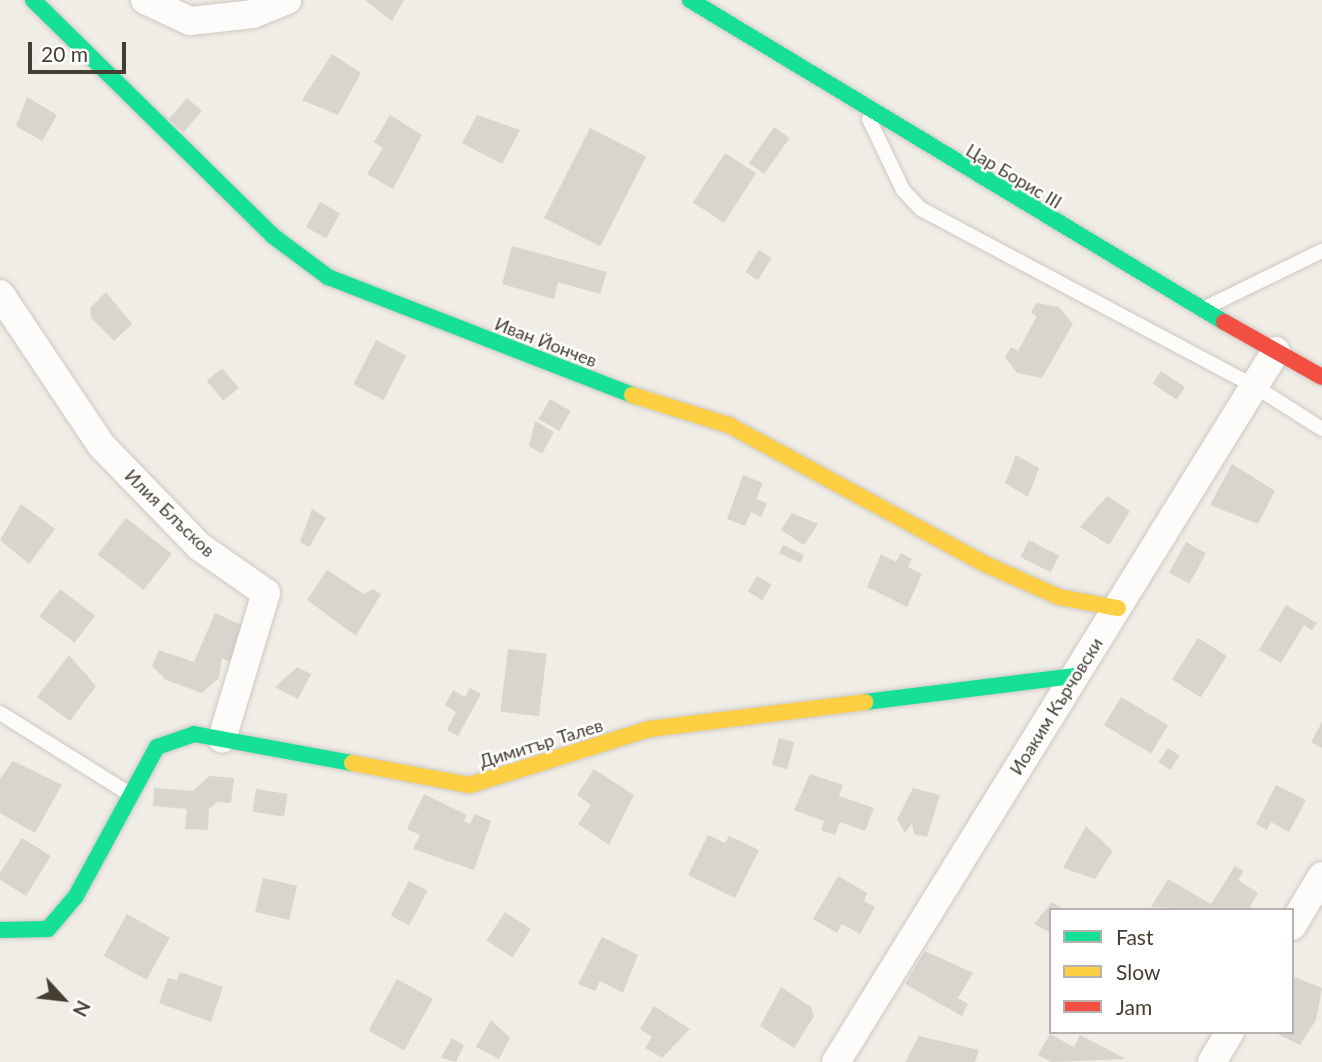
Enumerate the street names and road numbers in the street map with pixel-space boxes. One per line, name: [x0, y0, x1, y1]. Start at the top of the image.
street label: Цар Борис III: [962, 139, 1066, 213]
street label: Иван Йончев: [492, 313, 600, 371]
street label: Илия Блъсков: [121, 465, 219, 561]
street label: Иоаким Кърчовски: [1005, 633, 1107, 779]
street label: Димитър Талев: [477, 714, 605, 772]

